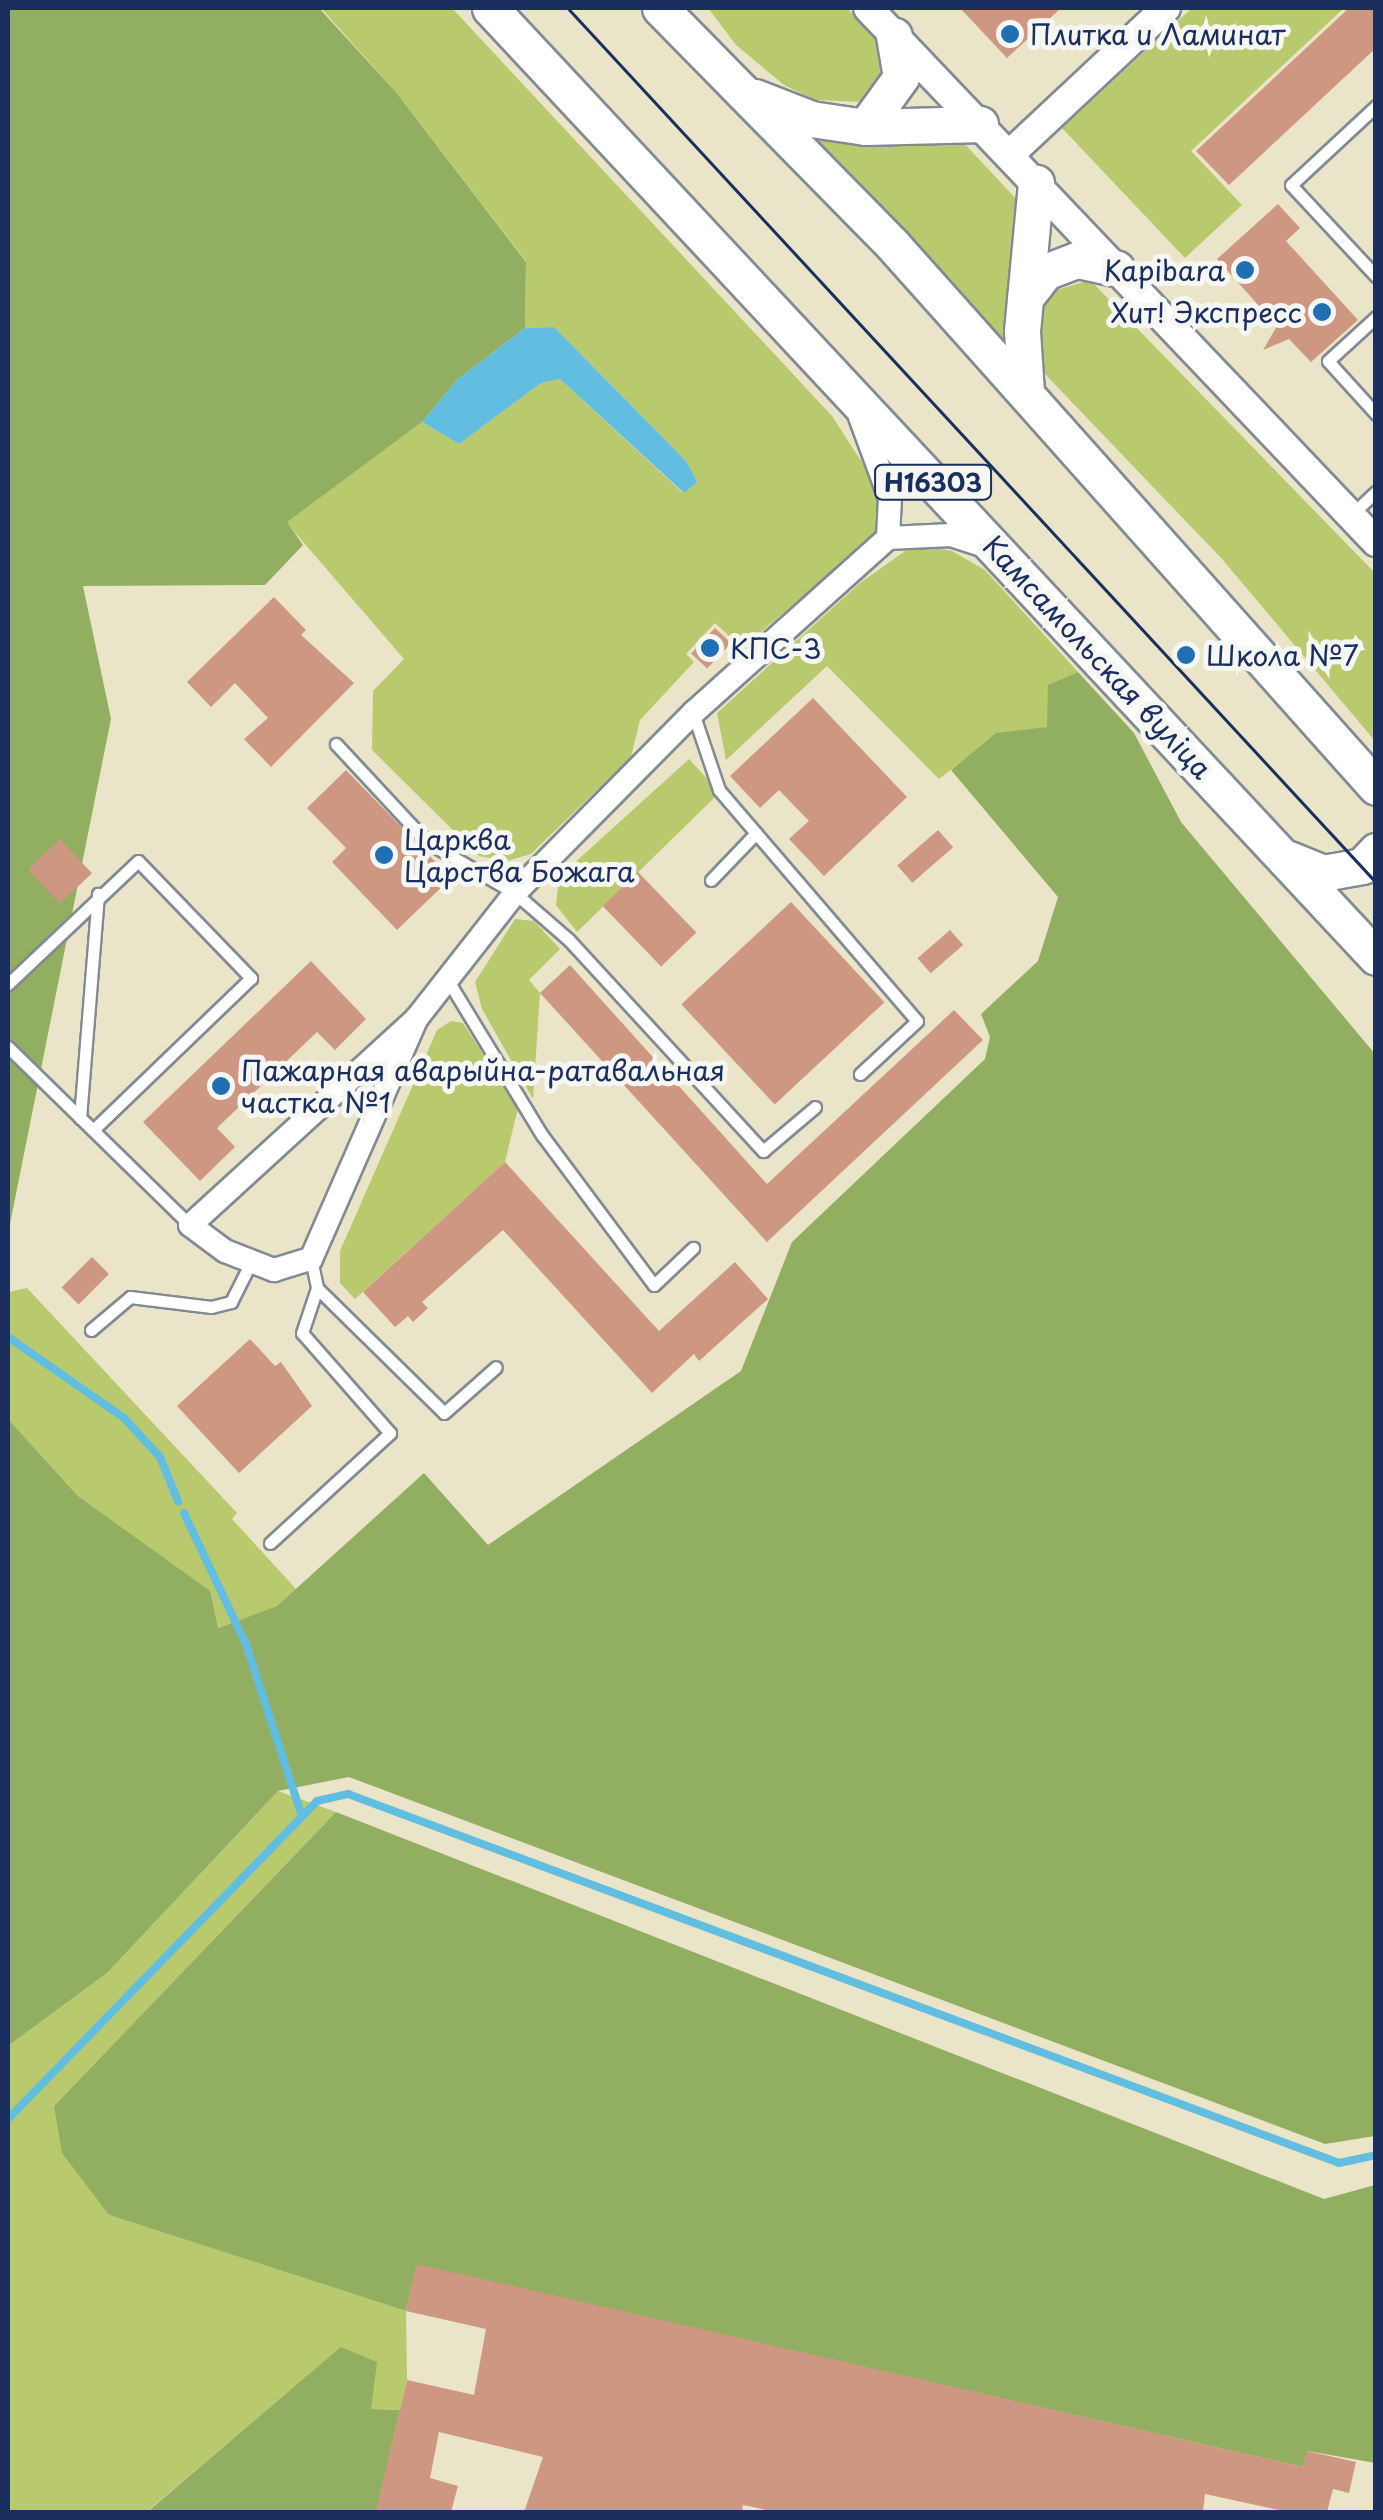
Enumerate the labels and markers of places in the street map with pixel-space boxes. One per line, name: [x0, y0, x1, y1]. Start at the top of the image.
place label: Плитка и Ламинат: [1030, 17, 1289, 51]
marker: Плитка и Ламинат: [999, 23, 1021, 45]
place label: Kapibara: [1103, 253, 1225, 287]
marker: Kapibara: [1234, 259, 1256, 281]
place label: Хит! Экспресс: [1110, 295, 1302, 329]
marker: Хит! Экспресс: [1311, 301, 1333, 323]
place label: КПС-3: [730, 631, 822, 665]
marker: КПС-3: [699, 637, 721, 659]
place label: Школа №7: [1206, 638, 1360, 672]
marker: Школа №7: [1175, 644, 1197, 666]
place label: Царква Царства Божага: [404, 822, 635, 888]
marker: Царква Царства Божага: [373, 844, 395, 866]
place label: Пажарная аварыйна-ратавальная частка №1: [241, 1053, 726, 1119]
marker: Пажарная аварыйна-ратавальная частка №1: [210, 1075, 232, 1097]

